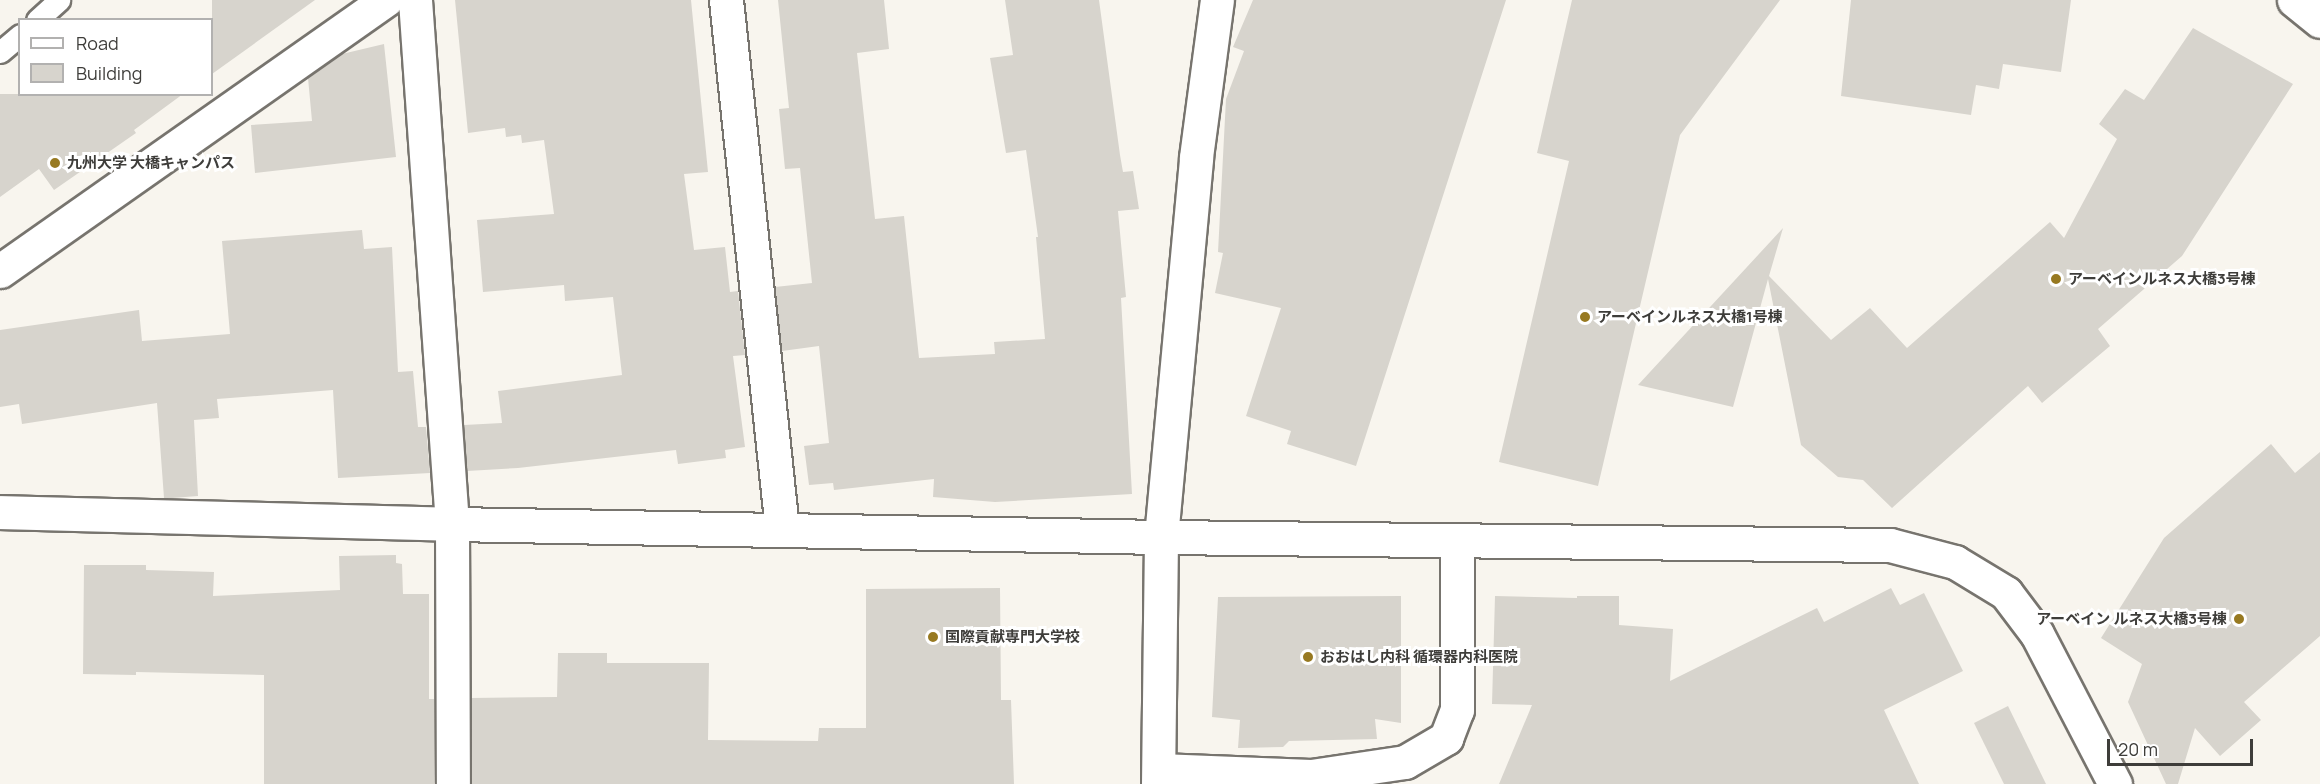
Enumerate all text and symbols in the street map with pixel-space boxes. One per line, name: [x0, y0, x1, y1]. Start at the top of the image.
legend: [18, 18, 213, 96]
text: Road: [76, 31, 119, 55]
text: Building: [76, 61, 142, 85]
place label: 九州大学 大橋キャンパス: [67, 154, 235, 172]
marker: 九州大学 大橋キャンパス: [48, 156, 62, 170]
place label: アーベインルネス大橋3号棟: [2068, 270, 2256, 288]
marker: アーベインルネス大橋3号棟: [2049, 272, 2063, 286]
place label: アーベインルネス大橋1号棟: [1597, 308, 1783, 326]
marker: アーベインルネス大橋1号棟: [1578, 310, 1592, 324]
place label: アーベイン ルネス大橋3号棟: [2036, 610, 2227, 628]
marker: アーベイン ルネス大橋3号棟: [2232, 612, 2246, 626]
place label: 国際貢献専門大学校: [945, 628, 1080, 646]
marker: 国際貢献専門大学校: [926, 630, 940, 644]
place label: おおはし内科 循環器内科医院: [1320, 648, 1518, 666]
marker: おおはし内科 循環器内科医院: [1301, 650, 1315, 664]
scale bar: [2110, 727, 2256, 765]
text: 20 m: [2118, 737, 2158, 761]

